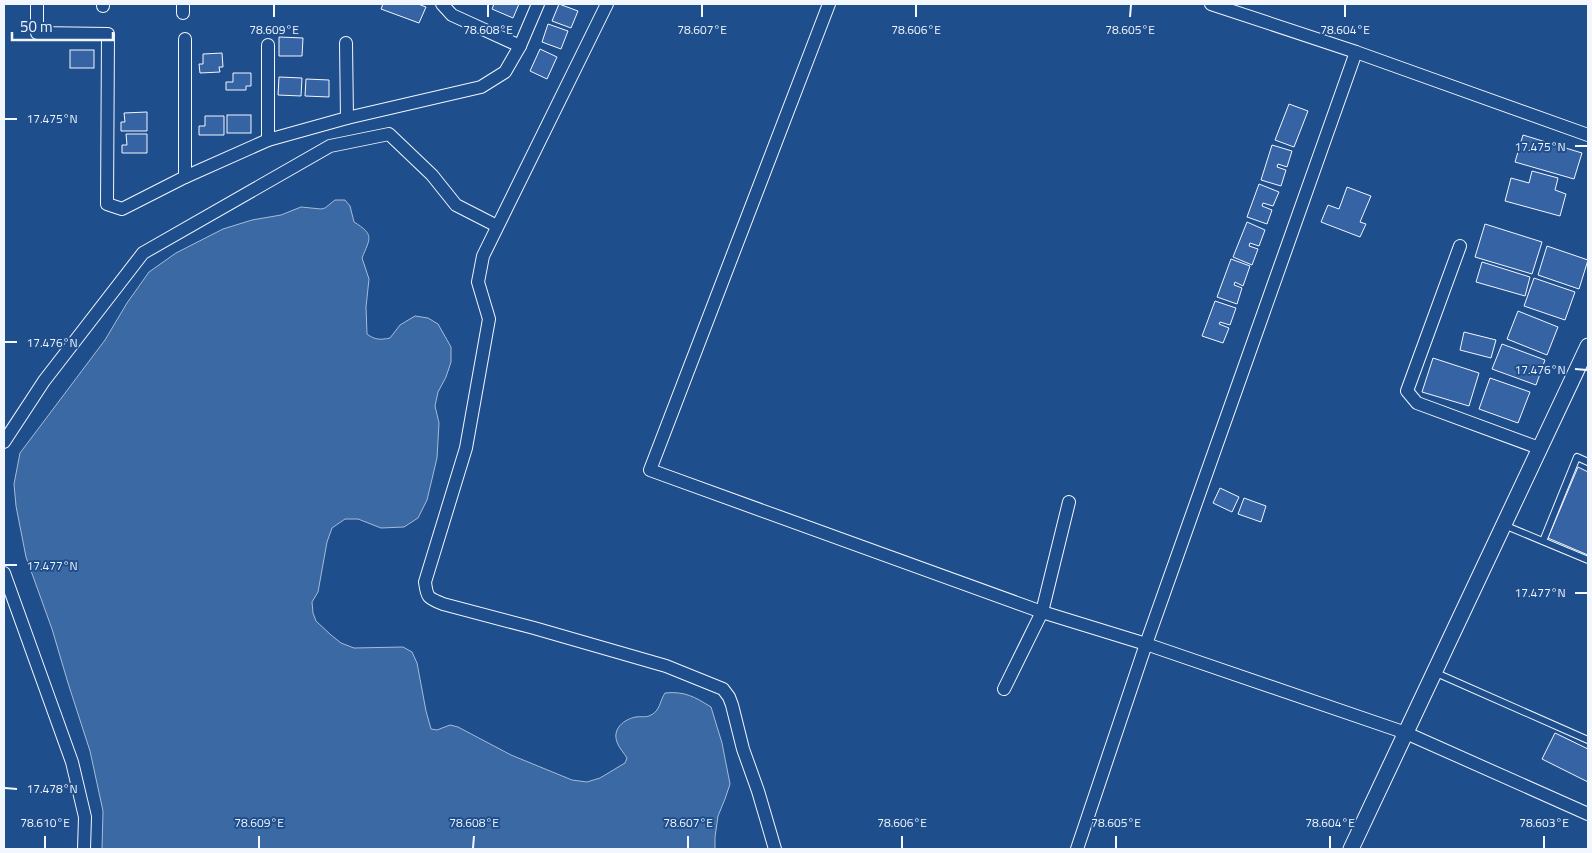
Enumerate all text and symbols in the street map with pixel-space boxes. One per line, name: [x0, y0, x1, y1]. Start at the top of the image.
scale bar: [12, 10, 114, 42]
text: 50 m: [20, 15, 53, 38]
text: 78.609°E: [249, 20, 299, 39]
text: 78.608°E: [463, 20, 513, 39]
text: 78.607°E: [677, 20, 727, 39]
text: 78.606°E: [891, 20, 941, 39]
text: 78.605°E: [1105, 20, 1155, 39]
text: 78.604°E: [1320, 20, 1370, 39]
text: 17.475°N: [26, 109, 78, 128]
text: 17.475°N: [1514, 137, 1566, 156]
text: 17.476°N: [26, 333, 78, 352]
text: 17.476°N: [1514, 360, 1566, 379]
text: 17.477°N: [26, 556, 78, 575]
text: 17.477°N: [1514, 583, 1566, 602]
text: 17.478°N: [26, 779, 78, 798]
text: 78.610°E: [20, 813, 70, 832]
text: 78.609°E: [234, 813, 284, 832]
text: 78.608°E: [449, 813, 499, 832]
text: 78.607°E: [663, 813, 713, 832]
text: 78.606°E: [877, 813, 927, 832]
text: 78.605°E: [1091, 813, 1141, 832]
text: 78.604°E: [1305, 813, 1355, 832]
text: 78.603°E: [1519, 813, 1569, 832]

